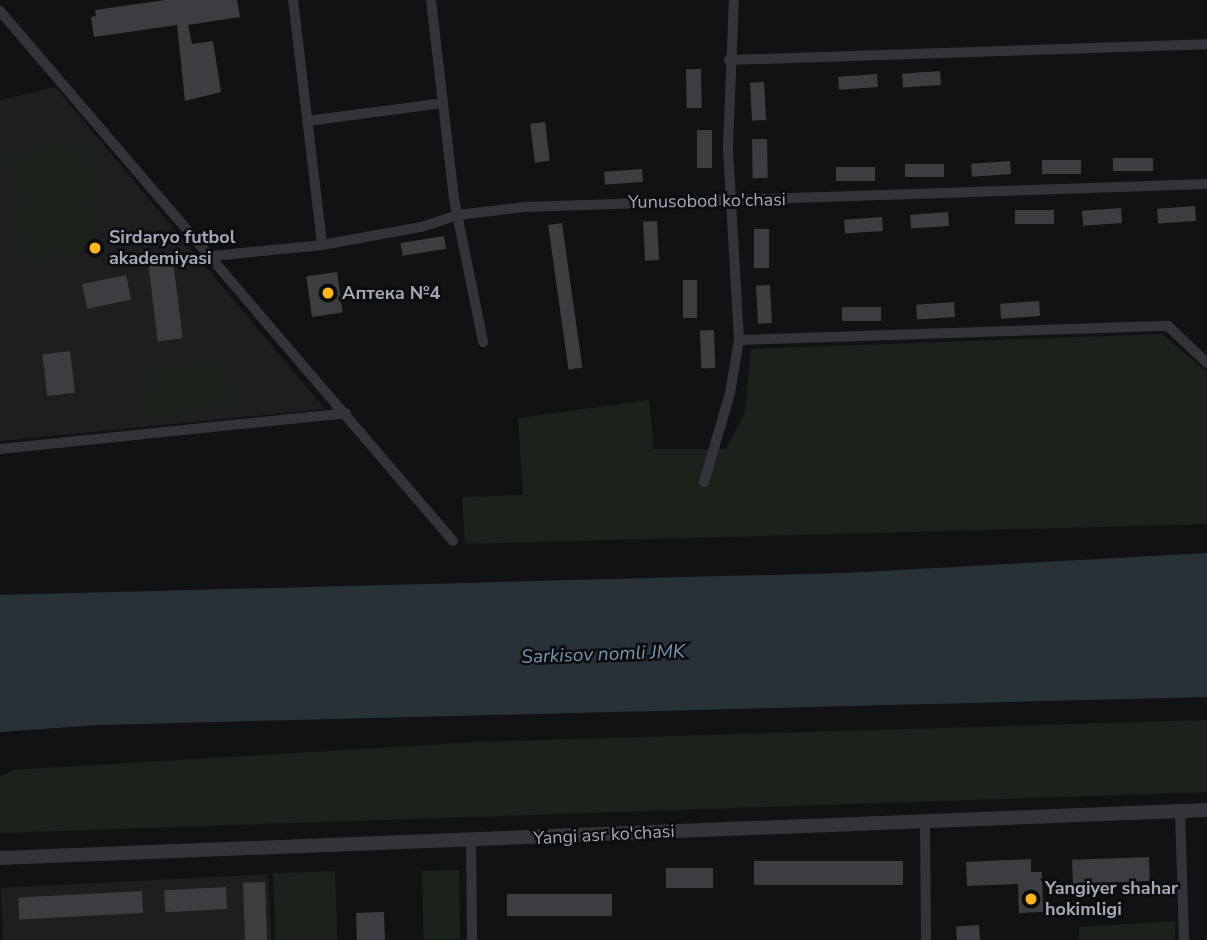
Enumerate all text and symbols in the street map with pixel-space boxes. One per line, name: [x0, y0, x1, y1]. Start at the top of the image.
street label: Yunusobod ko'chasi: [628, 189, 786, 213]
place label: Sirdaryo futbol akademiyasi: [109, 227, 235, 270]
marker: Sirdaryo futbol akademiyasi: [87, 240, 103, 256]
place label: Аптека №4: [342, 282, 440, 304]
marker: Аптека №4: [320, 285, 336, 301]
water label: Sarkisov nomli JMK: [521, 641, 685, 669]
street label: Yangi asr ko'chasi: [533, 821, 675, 849]
place label: Yangiyer shahar hokimligi: [1045, 878, 1178, 920]
marker: Yangiyer shahar hokimligi: [1023, 891, 1039, 907]

